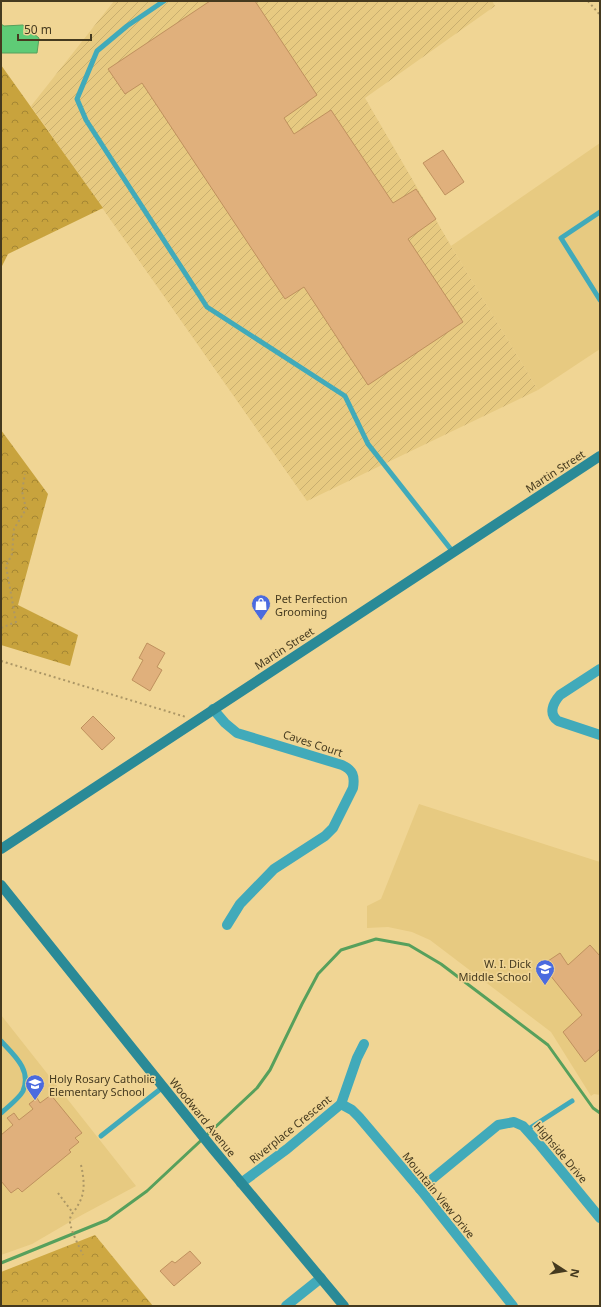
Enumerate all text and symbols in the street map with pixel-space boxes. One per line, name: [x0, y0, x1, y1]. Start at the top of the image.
scale bar: [18, 16, 91, 42]
text: 50 m: [24, 21, 52, 38]
street label: Martin Street: [522, 446, 588, 496]
place label: Pet Perfection Grooming: [275, 591, 348, 619]
shop icon: Pet Perfection Grooming: [250, 593, 272, 621]
street label: Martin Street: [251, 623, 317, 673]
street label: Caves Court: [281, 726, 345, 760]
place label: W. I. Dick Middle School: [458, 956, 531, 984]
school or university icon: W. I. Dick Middle School: [534, 958, 556, 986]
place label: Holy Rosary Catholic Elementary School: [49, 1071, 155, 1099]
school or university icon: Holy Rosary Catholic Elementary School: [24, 1073, 46, 1101]
street label: Woodward Avenue: [166, 1074, 240, 1160]
street label: Riverplace Crescent: [246, 1091, 334, 1167]
street label: Highside Drive: [531, 1118, 591, 1186]
street label: Mountain View Drive: [400, 1149, 478, 1241]
north arrow: [545, 1251, 585, 1291]
text: N: [567, 1267, 584, 1279]

